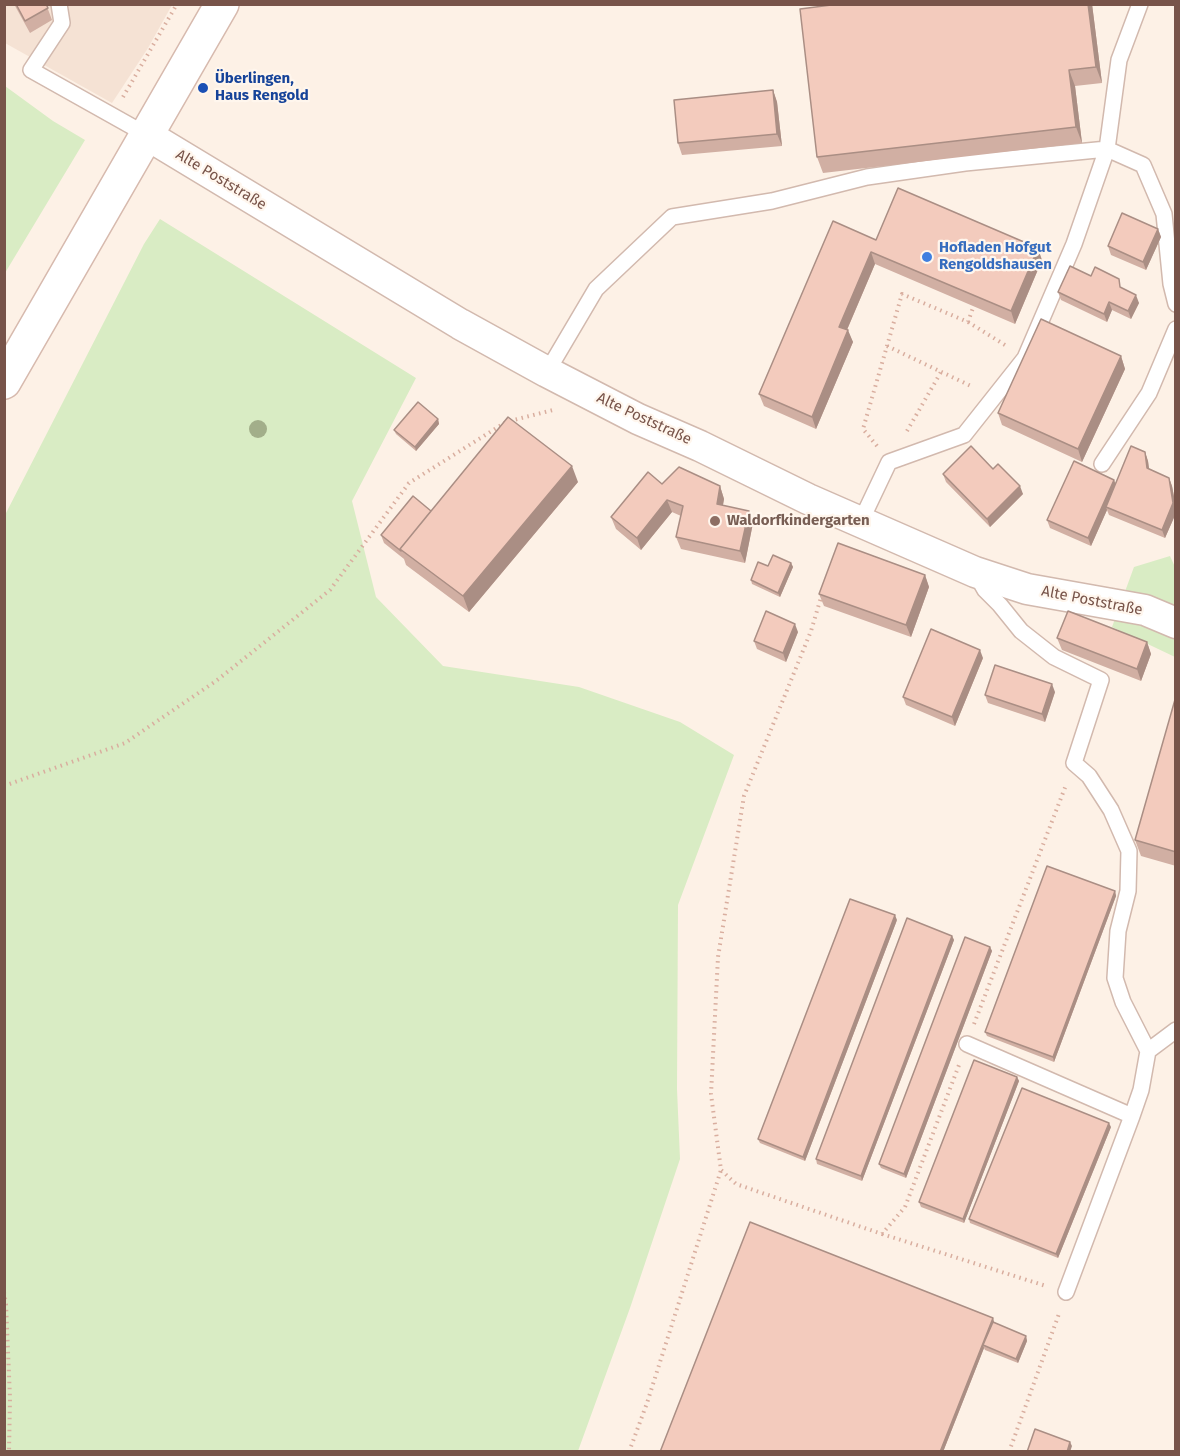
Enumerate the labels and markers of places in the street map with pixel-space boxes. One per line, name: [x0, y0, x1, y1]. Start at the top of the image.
place label: Überlingen, Haus Rengold: [215, 70, 309, 105]
marker: Überlingen, Haus Rengold: [196, 81, 210, 95]
place label: Hofladen Hofgut Rengoldshausen: [939, 239, 1052, 274]
marker: Hofladen Hofgut Rengoldshausen: [920, 250, 934, 264]
place label: Waldorfkindergarten: [727, 512, 870, 530]
marker: Waldorfkindergarten: [708, 514, 722, 528]

